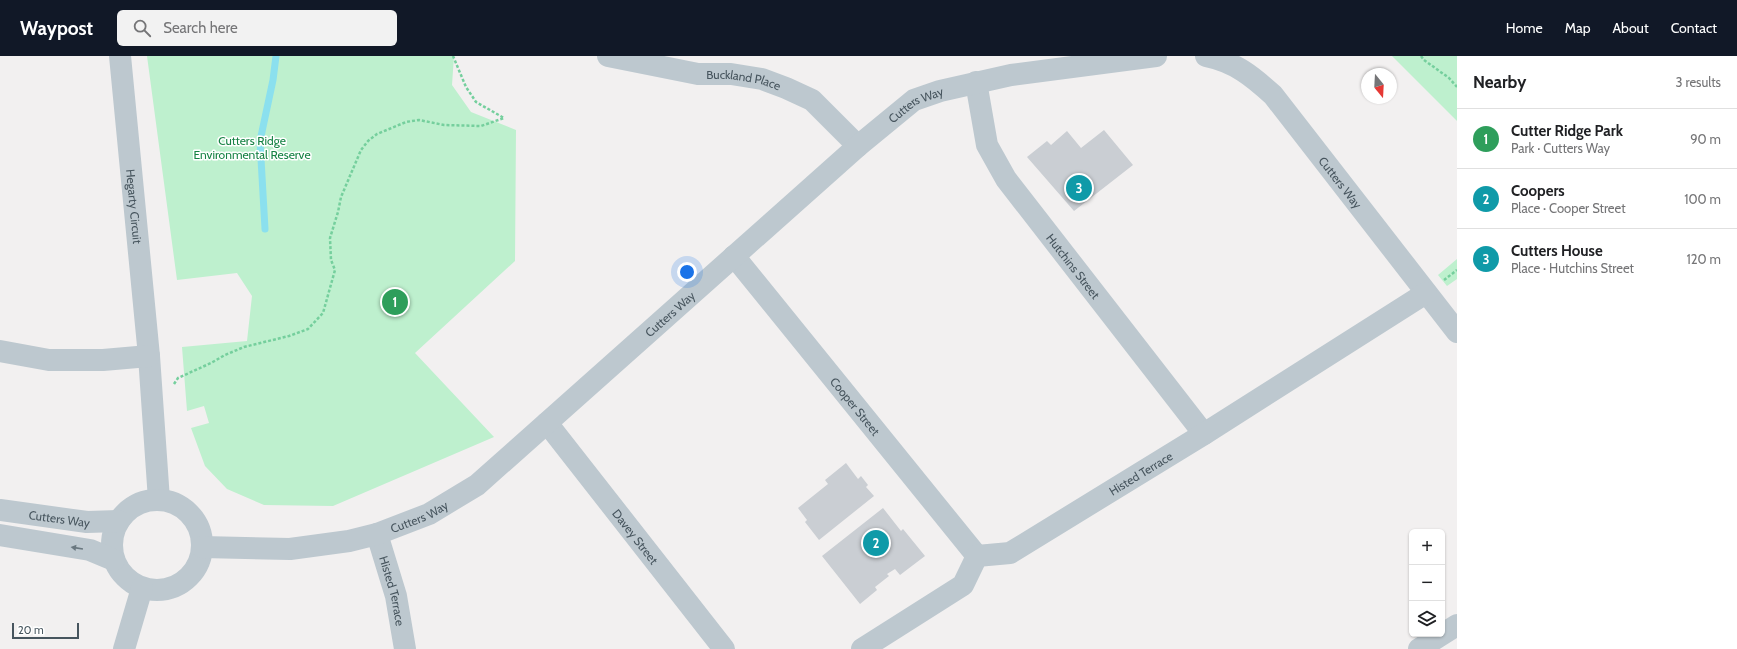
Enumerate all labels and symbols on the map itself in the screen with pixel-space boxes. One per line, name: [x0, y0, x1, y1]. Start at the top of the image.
street label: Buckland Place: [706, 67, 783, 93]
north arrow: [1361, 68, 1397, 104]
street label: Cutters Way: [885, 83, 945, 126]
park label: Cutters Ridge Environmental Reserve: [193, 133, 311, 162]
street label: Cutters Way: [1316, 153, 1366, 211]
street label: Hegarty Circuit: [123, 168, 146, 244]
pin: 3: [1066, 173, 1092, 203]
street label: Hutchins Street: [1044, 230, 1103, 302]
your location: [677, 262, 697, 282]
pin: 1: [382, 287, 408, 317]
street label: Cutters Way: [642, 288, 698, 340]
street label: Cooper Street: [827, 374, 884, 438]
street label: Histed Terrace: [1106, 448, 1175, 498]
street label: Cutters Way: [388, 497, 451, 536]
street label: Davey Street: [610, 506, 662, 567]
street label: Cutters Way: [28, 507, 91, 530]
pin: 2: [863, 528, 889, 558]
one-way arrow: [71, 545, 83, 551]
street label: Histed Terrace: [377, 554, 408, 627]
scale bar: [12, 621, 79, 640]

